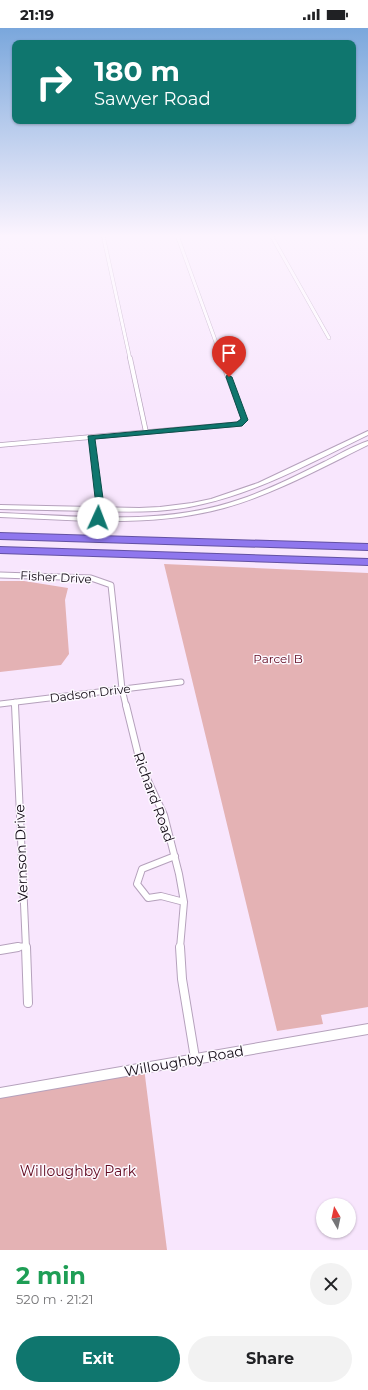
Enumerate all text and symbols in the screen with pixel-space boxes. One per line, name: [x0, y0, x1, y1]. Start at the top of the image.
text: 21:19: [20, 5, 54, 24]
text: 180 m: [94, 54, 180, 88]
icon: right: [28, 56, 80, 108]
text: Sawyer Road: [94, 88, 211, 110]
pin: [212, 336, 246, 377]
icon: arrive: [218, 342, 240, 364]
position arrow: [77, 497, 119, 539]
street label: Fisher Drive: [20, 568, 92, 586]
park label: Parcel B: [253, 651, 303, 666]
street label: Dadson Drive: [49, 681, 131, 705]
street label: Richard Road: [129, 749, 179, 845]
street label: Vernson Drive: [10, 804, 32, 902]
street label: Willoughby Road: [123, 1042, 245, 1080]
park label: Willoughby Park: [20, 1162, 137, 1180]
north arrow: [316, 1198, 356, 1238]
map controls: [316, 1198, 356, 1238]
text: 2 min: [16, 1261, 86, 1290]
button: close: [310, 1263, 352, 1305]
text: 520 m · 21:21: [16, 1291, 93, 1307]
button: Exit: [16, 1336, 180, 1382]
button: Share: [188, 1336, 352, 1382]

